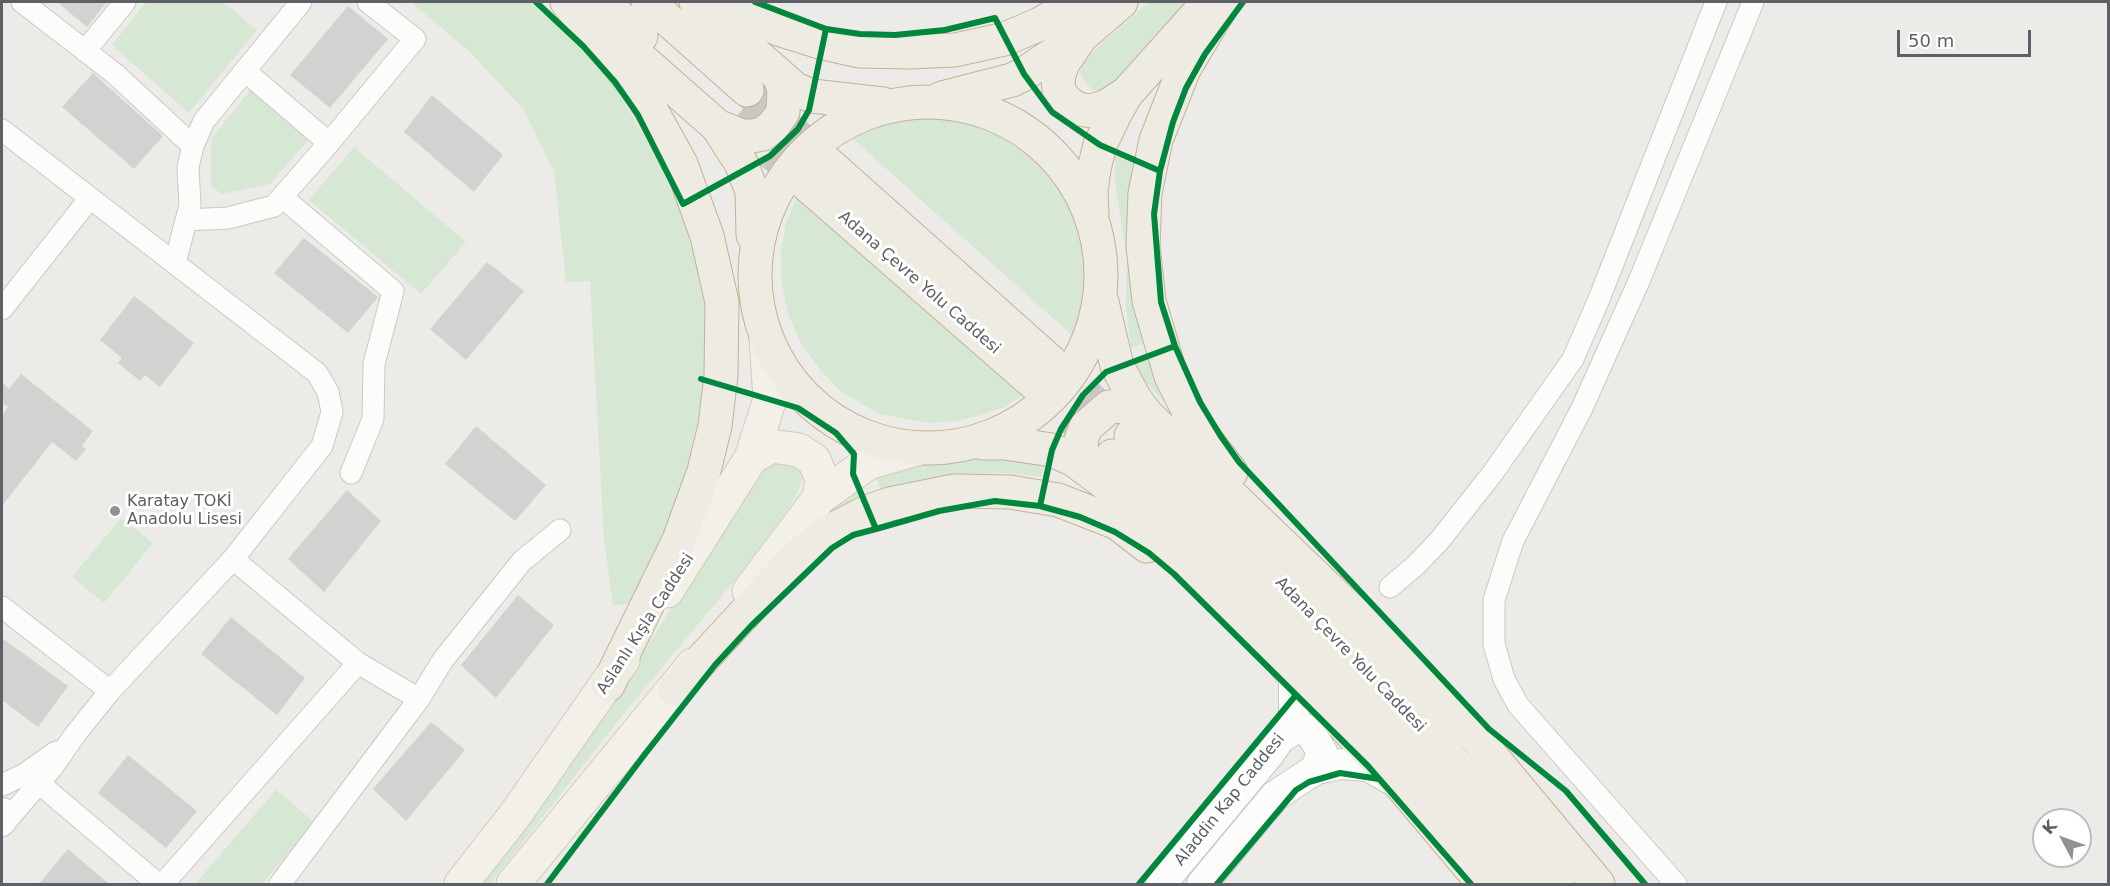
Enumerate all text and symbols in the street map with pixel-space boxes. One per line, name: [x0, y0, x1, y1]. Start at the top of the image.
scale bar: [1900, 18, 2034, 56]
text: 50 m: [1908, 30, 1954, 51]
street label: Adana Çevre Yolu Caddesi: [834, 207, 1004, 359]
place label: Karatay TOKİ Anadolu Lisesi: [127, 492, 242, 530]
marker: Karatay TOKİ Anadolu Lisesi: [108, 504, 122, 518]
street label: Aslanlı Kışla Caddesi: [593, 550, 699, 698]
street label: Adana Çevre Yolu Caddesi: [1271, 573, 1429, 737]
street label: Aladdin Kap Caddesi: [1171, 730, 1289, 870]
north arrow: [2032, 808, 2092, 868]
text: K: [2038, 816, 2061, 838]

